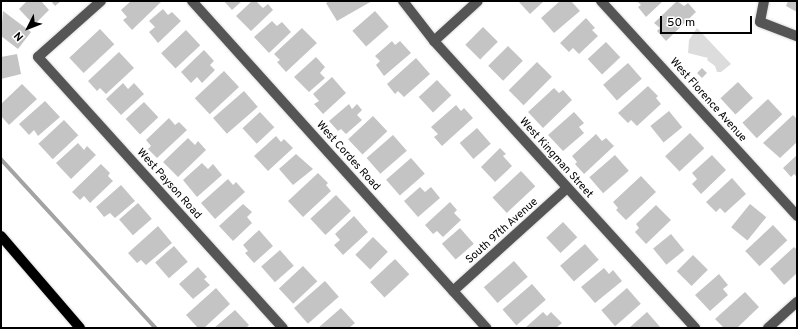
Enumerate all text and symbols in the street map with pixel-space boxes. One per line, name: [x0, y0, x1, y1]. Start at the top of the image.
north arrow: [8, 8, 48, 48]
scale bar: [662, 8, 754, 34]
text: 50 m: [667, 15, 695, 31]
text: N: [11, 28, 27, 44]
street label: West Florence Avenue: [667, 55, 749, 145]
street label: West Kingman Street: [516, 115, 596, 201]
street label: West Cordes Road: [313, 118, 383, 194]
street label: West Payson Road: [134, 146, 204, 222]
street label: South 97th Avenue: [463, 195, 541, 267]

